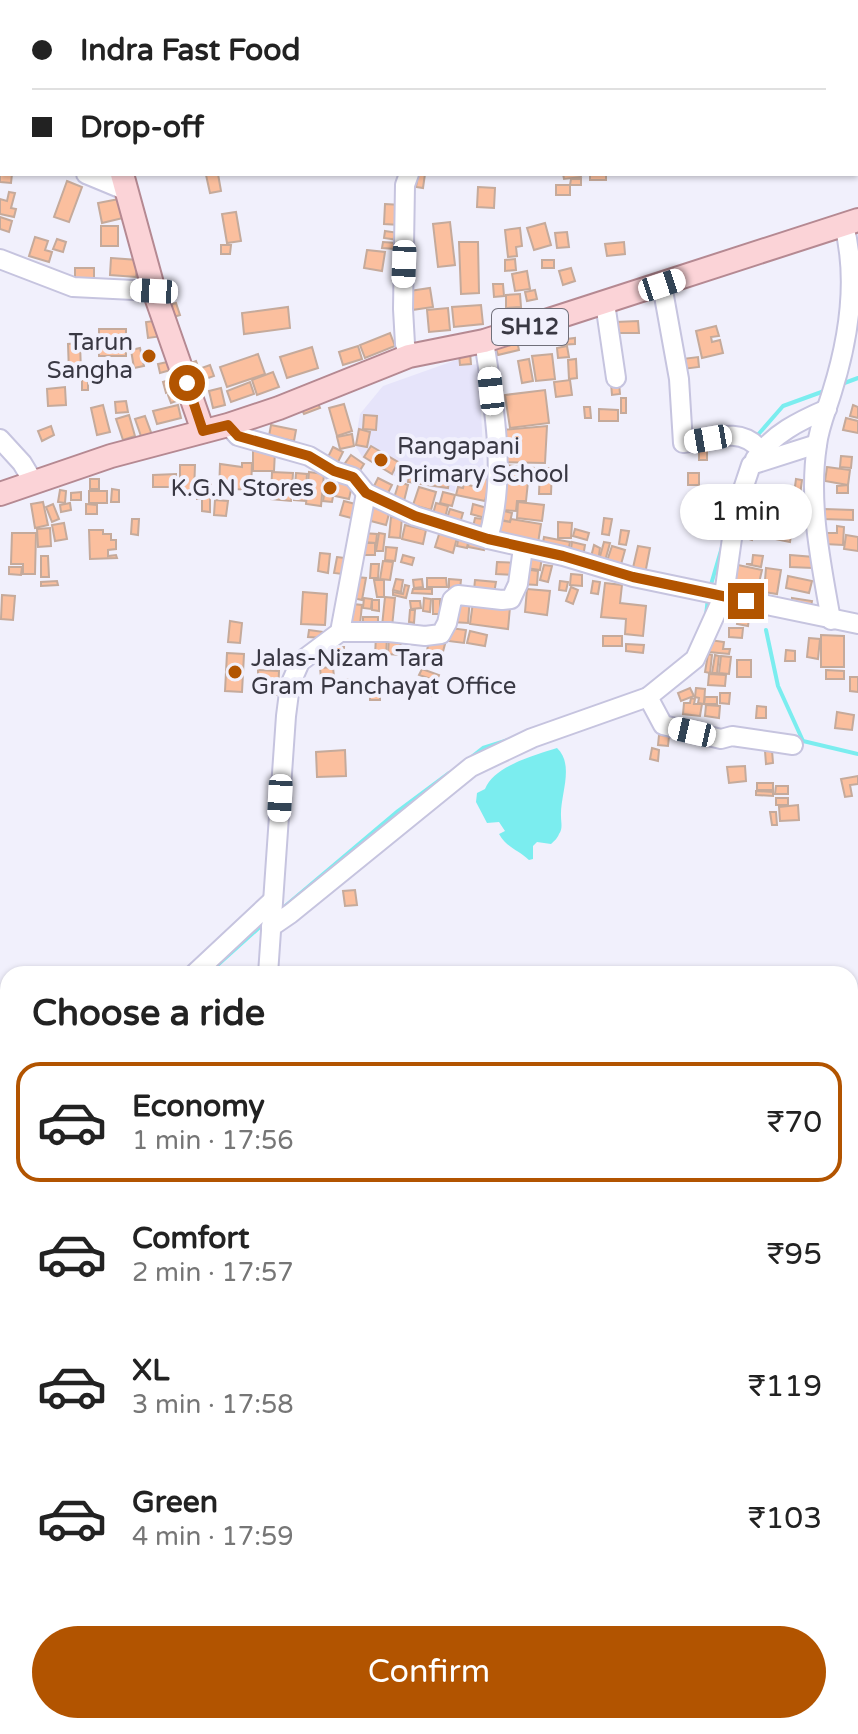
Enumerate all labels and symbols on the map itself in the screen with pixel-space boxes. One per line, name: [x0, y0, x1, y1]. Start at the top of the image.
car: [391, 240, 417, 288]
car: [635, 266, 689, 304]
car: [129, 278, 179, 304]
road number: SH12: [492, 309, 568, 345]
place label: Tarun Sangha: [47, 328, 133, 385]
marker: Tarun Sangha: [140, 347, 158, 365]
route start: [169, 365, 205, 401]
car: [477, 366, 505, 416]
car: [682, 423, 734, 455]
place label: Rangapani Primary School: [397, 432, 569, 489]
marker: Rangapani Primary School: [372, 451, 390, 469]
place label: K.G.N Stores: [171, 474, 314, 503]
marker: K.G.N Stores: [321, 479, 339, 497]
callout: 1 min: [680, 485, 812, 541]
route end: [728, 583, 764, 619]
place label: Jalas-Nizam Tara Gram Panchayat Office: [251, 644, 516, 701]
marker: Jalas-Nizam Tara Gram Panchayat Office: [226, 663, 244, 681]
car: [666, 715, 718, 749]
car: [267, 773, 293, 823]

